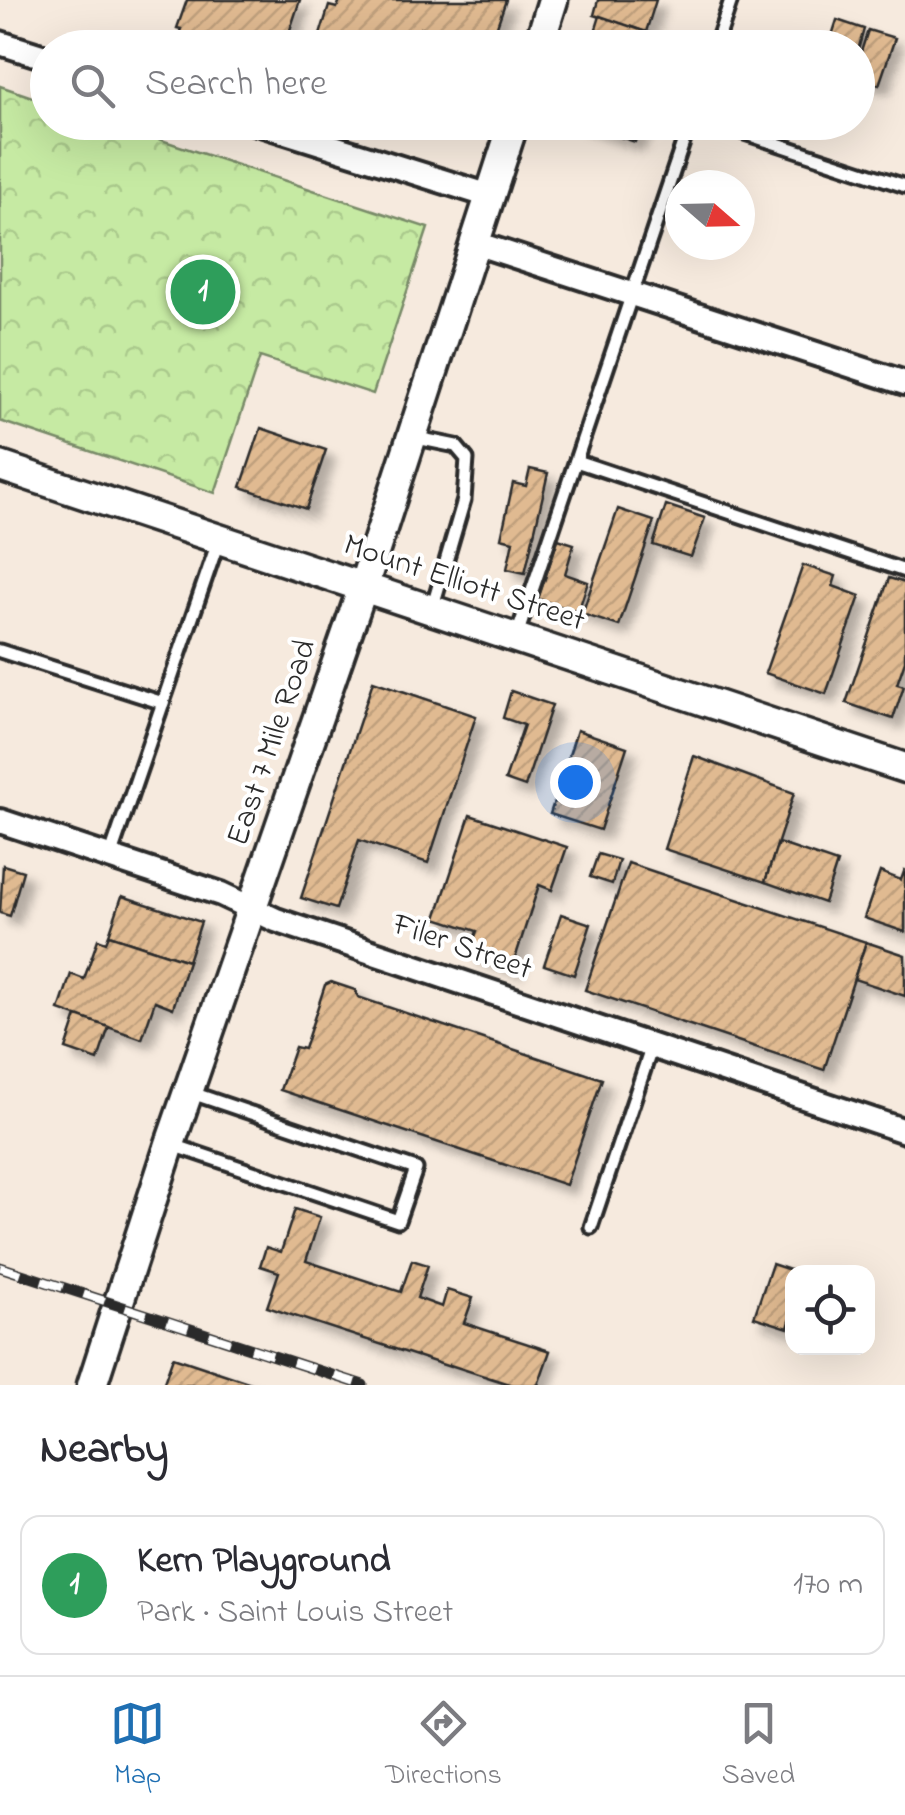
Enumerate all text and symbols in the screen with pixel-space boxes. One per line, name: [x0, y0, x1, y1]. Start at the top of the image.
search box: [30, 30, 875, 140]
text: Search here: [145, 57, 327, 113]
icon: search: [65, 58, 120, 113]
north arrow: [665, 170, 755, 260]
pin: 1: [170, 254, 236, 330]
street label: Mount Elliott Street: [337, 523, 591, 645]
street label: East 7 Mile Road: [216, 634, 330, 852]
your location: [550, 757, 601, 808]
street label: Filer Street: [385, 902, 538, 994]
map controls: [785, 1265, 875, 1355]
button: locate: [785, 1265, 875, 1355]
text: Nearby: [40, 1420, 168, 1481]
text: Kern Playground: [137, 1534, 391, 1590]
text: 1: [69, 1562, 80, 1609]
text: 170 m: [793, 1562, 863, 1609]
text: Park · Saint Louis Street: [137, 1590, 453, 1637]
tab: Map: [110, 1696, 165, 1797]
tab: Directions: [385, 1696, 502, 1797]
tab: Saved: [722, 1696, 795, 1797]

